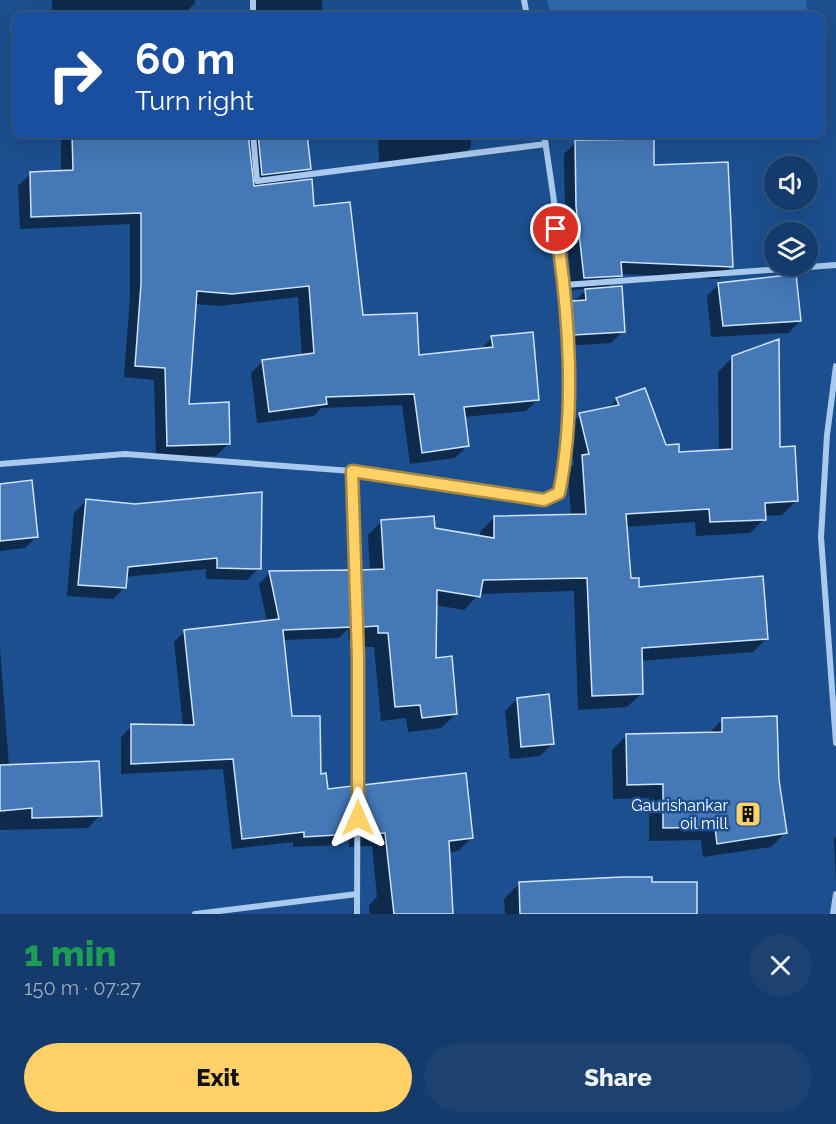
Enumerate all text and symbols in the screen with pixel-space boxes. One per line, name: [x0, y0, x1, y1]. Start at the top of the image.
text: 60 m: [135, 35, 235, 84]
icon: right: [36, 36, 114, 114]
text: Turn right: [135, 85, 254, 116]
map controls: [764, 156, 818, 276]
button: sound: [764, 156, 818, 210]
pin: [530, 203, 581, 254]
icon: arrive: [539, 212, 572, 245]
button: layers: [764, 222, 818, 276]
position arrow: [326, 786, 390, 850]
place label: Gaurishankar oil mill: [631, 796, 729, 833]
building icon: Gaurishankar oil mill: [733, 799, 763, 829]
text: 1 min: [24, 932, 116, 974]
button: close: [749, 934, 812, 997]
text: 150 m · 07:27: [24, 976, 141, 1000]
button: Exit: [24, 1043, 412, 1112]
button: Share: [424, 1043, 812, 1112]

